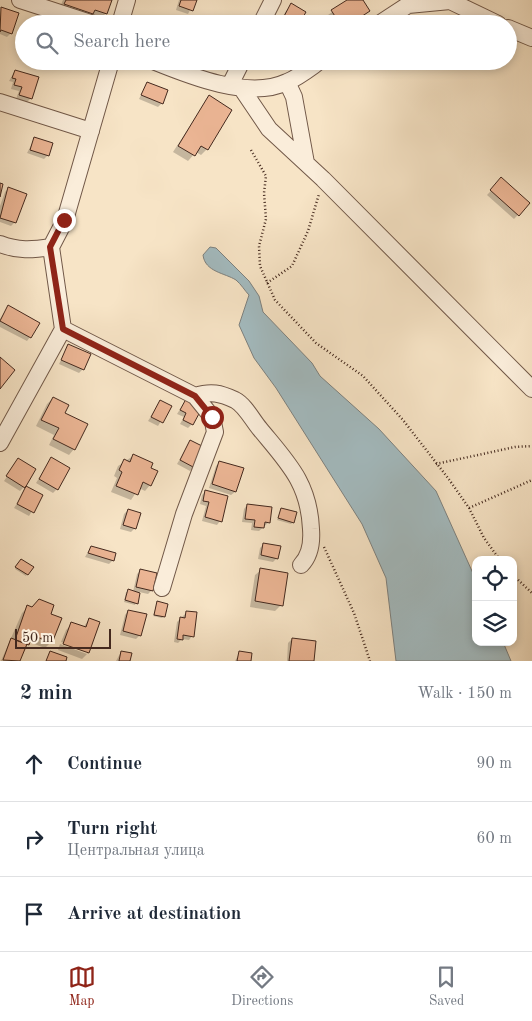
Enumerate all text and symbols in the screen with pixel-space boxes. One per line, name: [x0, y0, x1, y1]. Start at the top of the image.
search box: [15, 15, 517, 70]
icon: search: [33, 29, 61, 57]
text: Search here: [73, 33, 170, 52]
route end: [53, 209, 76, 232]
route start: [201, 406, 224, 429]
map controls: [472, 556, 517, 646]
button: locate: [472, 556, 517, 601]
button: layers: [472, 601, 517, 646]
scale bar: [15, 626, 111, 649]
text: 50 m: [22, 631, 53, 645]
text: 2 min: [20, 683, 73, 704]
text: Walk · 150 m: [417, 686, 512, 702]
icon: ahead: [20, 750, 48, 778]
text: Continue: [67, 755, 142, 774]
text: 90 m: [476, 756, 512, 772]
text: Turn right: [67, 820, 157, 839]
icon: right: [20, 825, 48, 853]
text: 60 m: [476, 831, 512, 847]
text: Центральная улица: [67, 843, 205, 859]
icon: arrive: [20, 900, 48, 928]
text: Arrive at destination: [67, 905, 241, 924]
tab: Map: [68, 963, 96, 1010]
tab: Directions: [231, 963, 293, 1010]
tab: Saved: [429, 963, 464, 1010]

